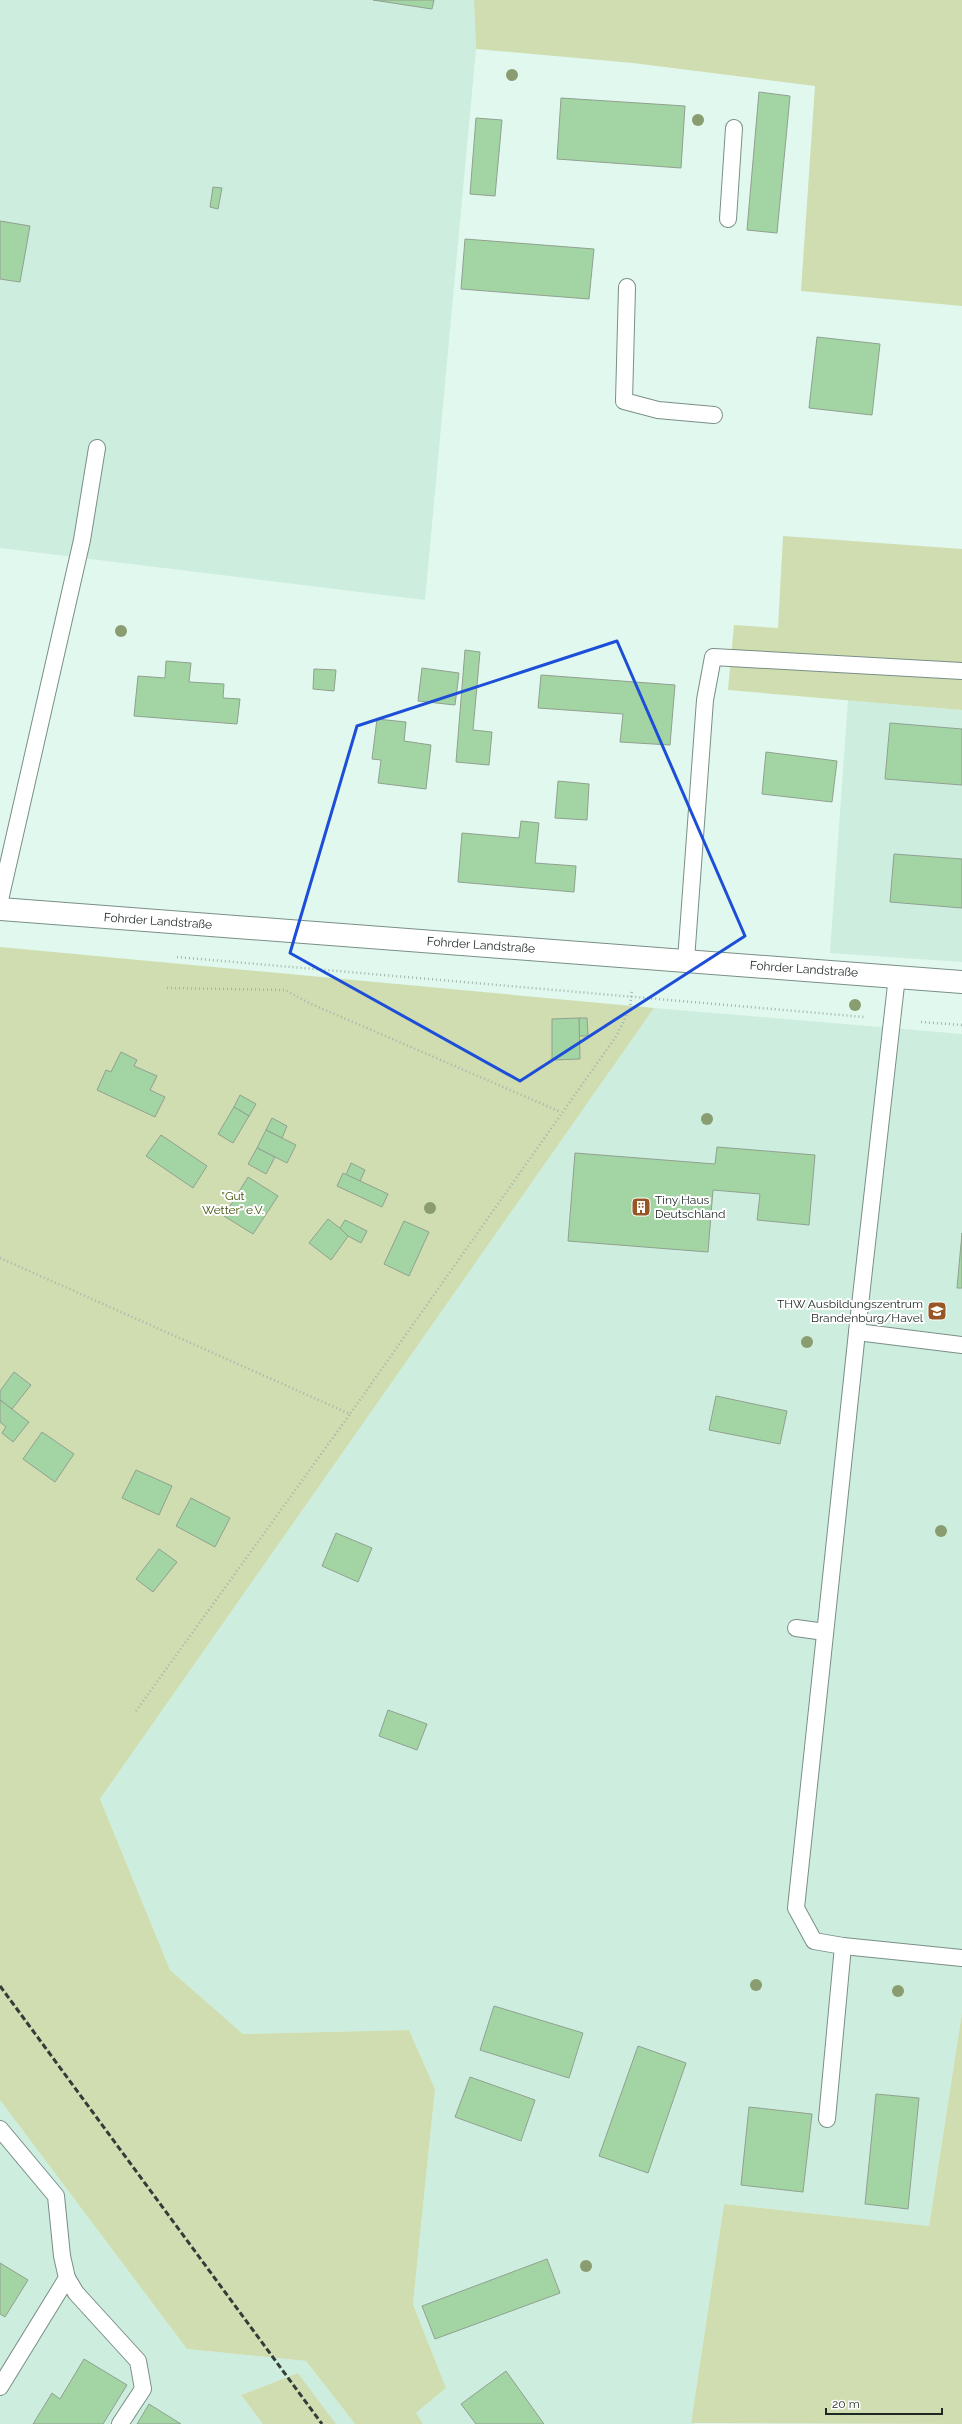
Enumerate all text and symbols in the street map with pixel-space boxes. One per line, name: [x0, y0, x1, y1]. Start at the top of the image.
street label: Fohrder Landstraße: [103, 910, 213, 932]
street label: Fohrder Landstraße: [426, 934, 536, 956]
street label: Fohrder Landstraße: [749, 958, 859, 980]
park label: "Gut Wetter" e.V.: [202, 1189, 264, 1217]
place label: Tiny Haus Deutschland: [655, 1193, 725, 1221]
building icon: Tiny Haus Deutschland: [630, 1196, 652, 1218]
place label: THW Ausbildungszentrum Brandenburg/Havel: [777, 1297, 924, 1325]
school or university icon: THW Ausbildungszentrum Brandenburg/Havel: [926, 1300, 948, 1322]
scale bar: [826, 2390, 942, 2416]
text: 20 m: [832, 2397, 860, 2411]

